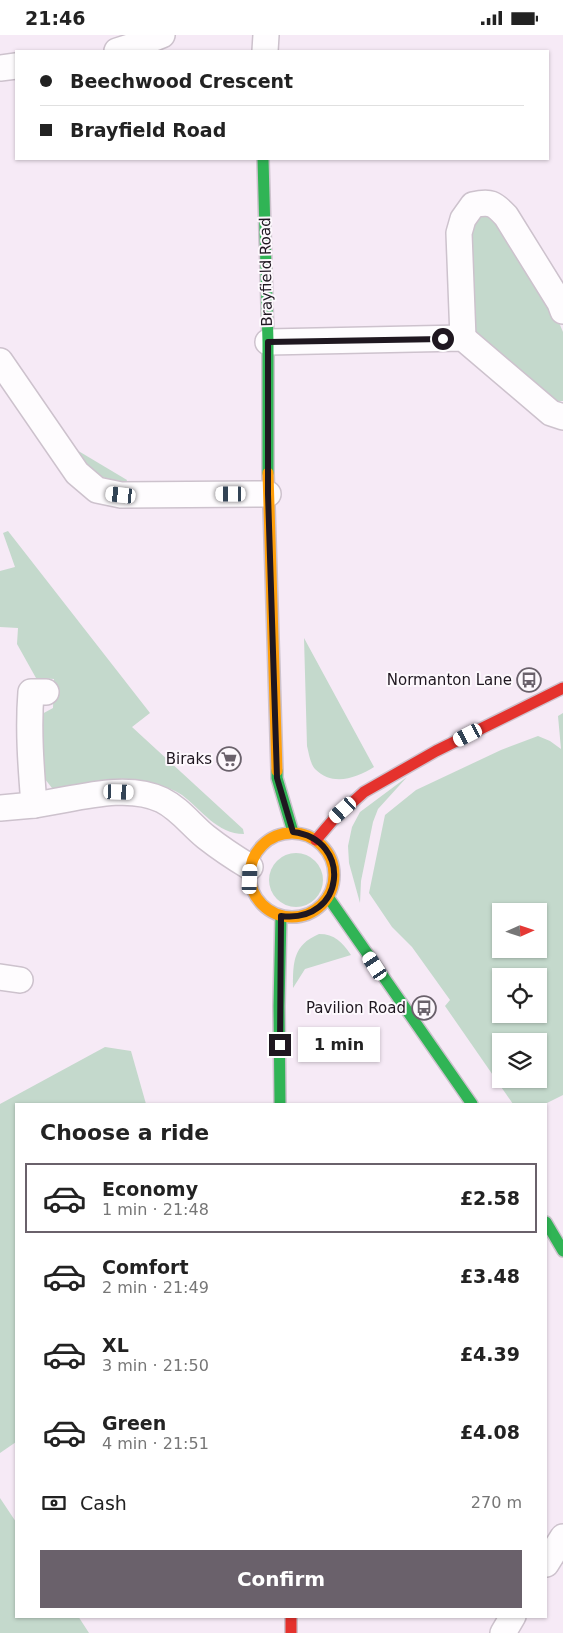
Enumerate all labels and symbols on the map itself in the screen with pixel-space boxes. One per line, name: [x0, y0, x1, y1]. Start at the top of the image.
street label: Brayfield Road: [256, 217, 276, 327]
route start: [432, 328, 454, 350]
car: [105, 486, 136, 504]
car: [216, 487, 246, 502]
bus stop icon: Normanton Lane: [516, 667, 542, 693]
place label: Normanton Lane: [387, 671, 512, 689]
car: [451, 722, 484, 748]
supermarket icon: Biraks: [216, 746, 242, 772]
place label: Biraks: [166, 750, 212, 768]
car: [103, 784, 134, 800]
car: [326, 794, 359, 826]
car: [241, 864, 258, 894]
north arrow: [492, 903, 548, 957]
car: [360, 949, 389, 983]
bus stop icon: Pavilion Road: [411, 995, 437, 1021]
place label: Pavilion Road: [306, 999, 406, 1017]
callout: 1 min: [298, 1027, 380, 1063]
route end: [269, 1034, 291, 1056]

